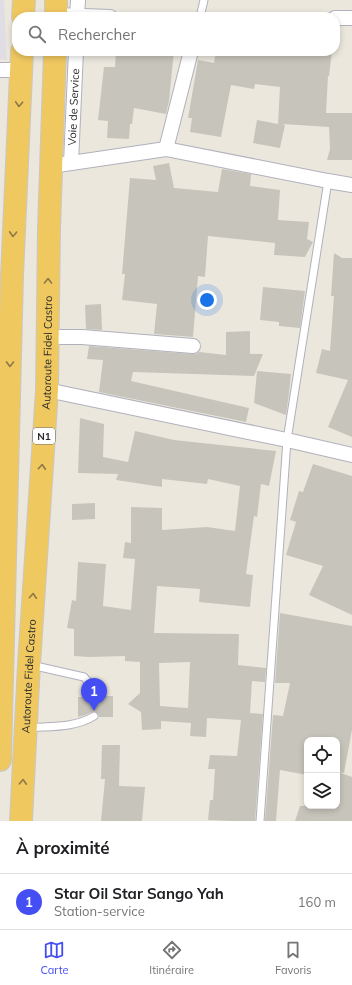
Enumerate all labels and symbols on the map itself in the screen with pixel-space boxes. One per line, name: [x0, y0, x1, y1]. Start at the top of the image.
street label: Voie de Service: [65, 68, 82, 146]
one-way arrow: [15, 101, 24, 107]
one-way arrow: [9, 231, 18, 237]
one-way arrow: [44, 278, 52, 284]
your location: [197, 290, 217, 310]
street label: Autoroute Fidel Castro: [39, 296, 55, 410]
one-way arrow: [5, 361, 14, 367]
road number: N1: [33, 428, 55, 444]
one-way arrow: [38, 464, 46, 470]
one-way arrow: [29, 593, 38, 599]
street label: Autoroute Fidel Castro: [18, 619, 39, 734]
pin: 1: [81, 678, 107, 711]
one-way arrow: [19, 779, 27, 785]

